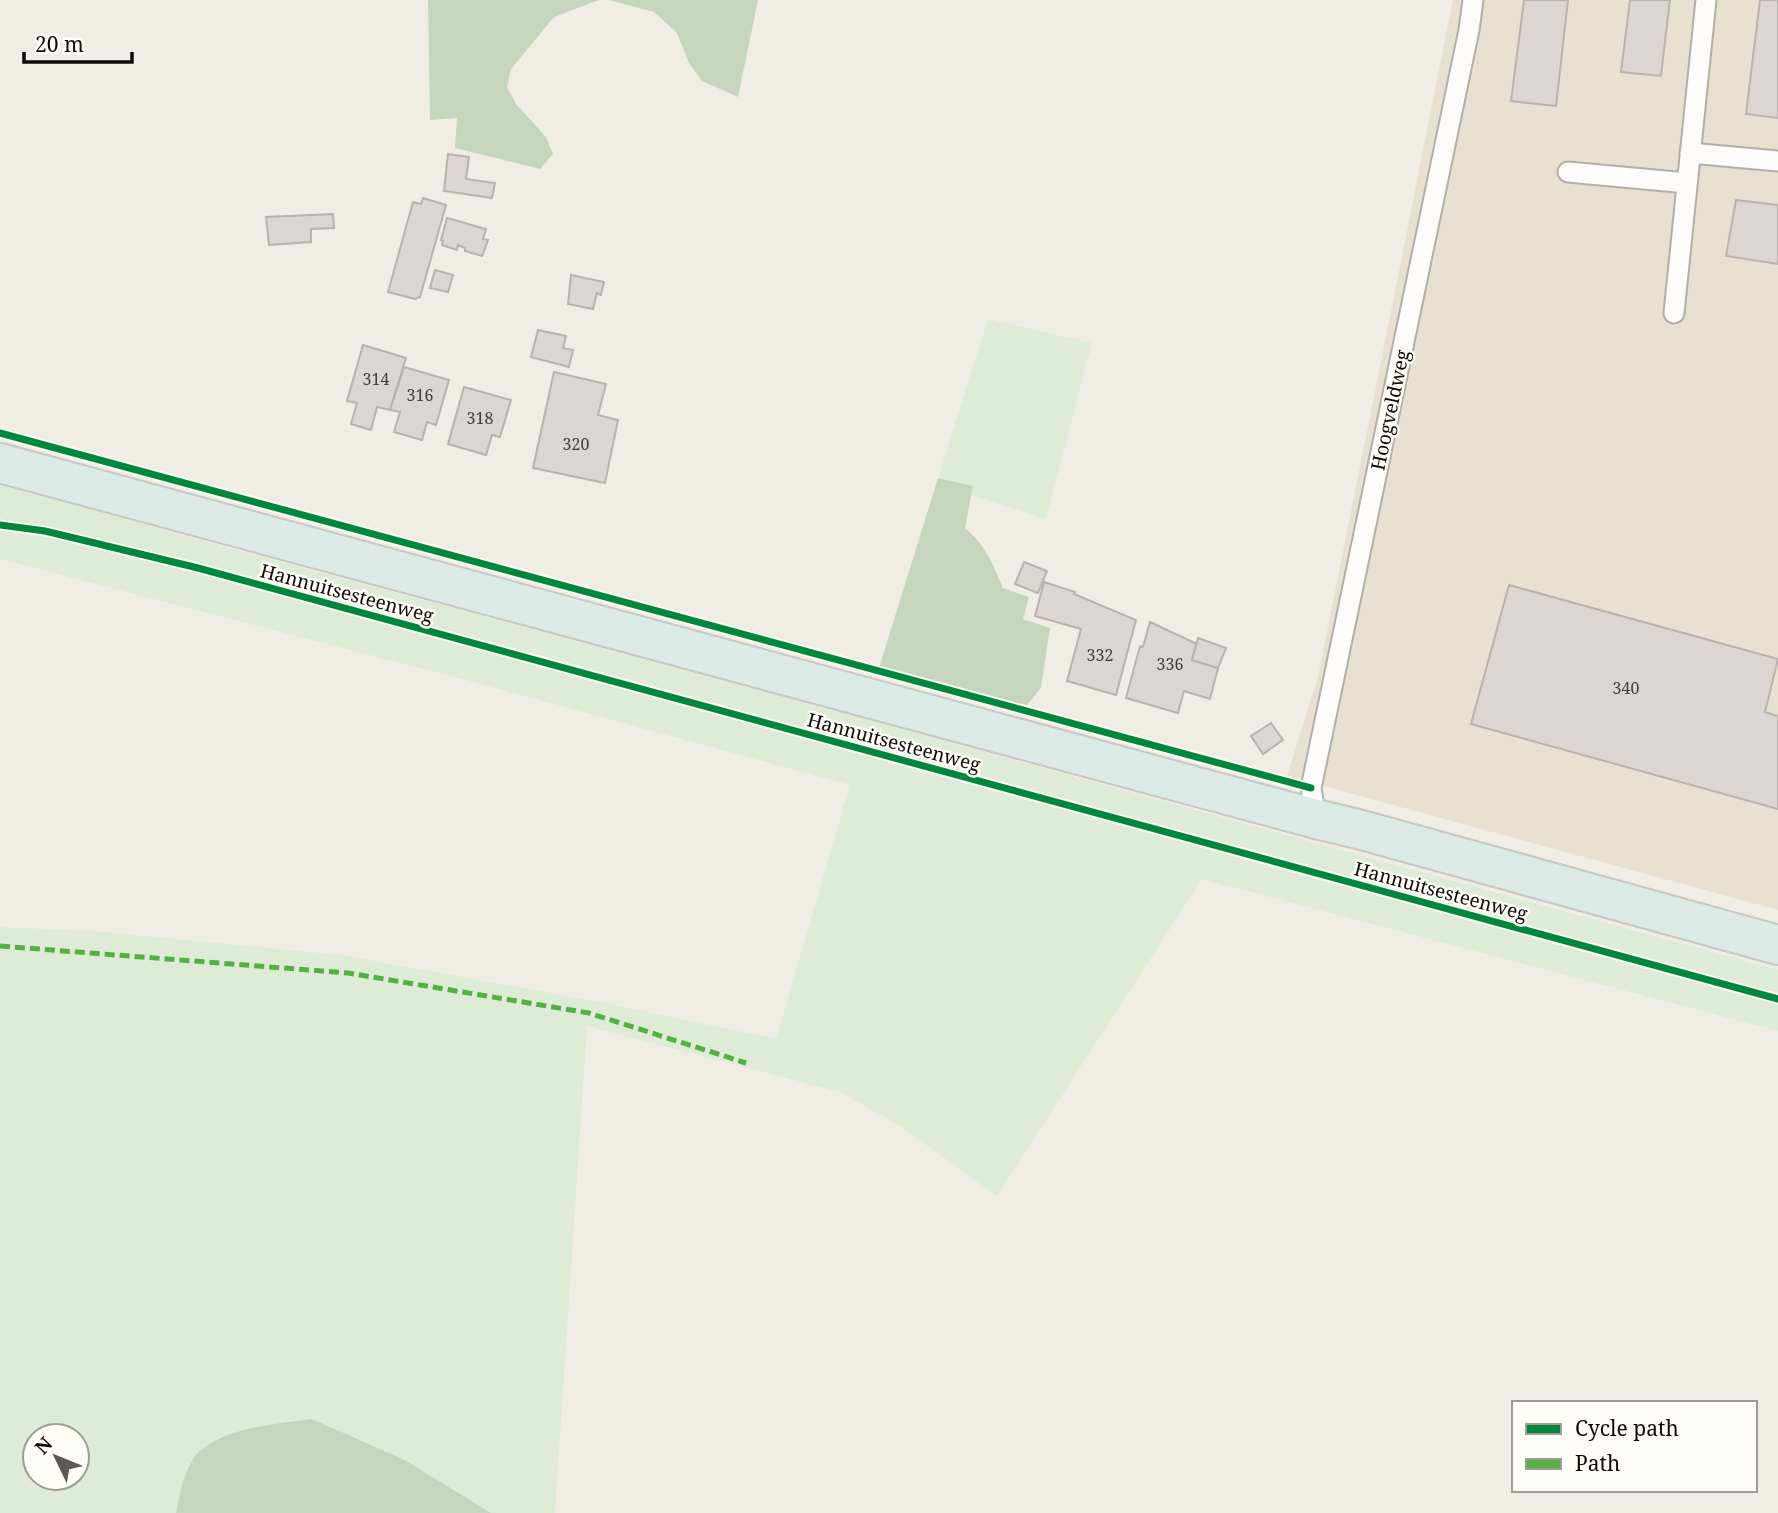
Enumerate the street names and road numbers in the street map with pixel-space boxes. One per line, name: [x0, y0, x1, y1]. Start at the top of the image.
street label: Hoogveldweg: [1365, 347, 1415, 473]
street label: Hannuitsesteenweg: [257, 557, 437, 629]
street label: Hannuitsesteenweg: [804, 706, 984, 778]
street label: Hannuitsesteenweg: [1351, 855, 1531, 927]

